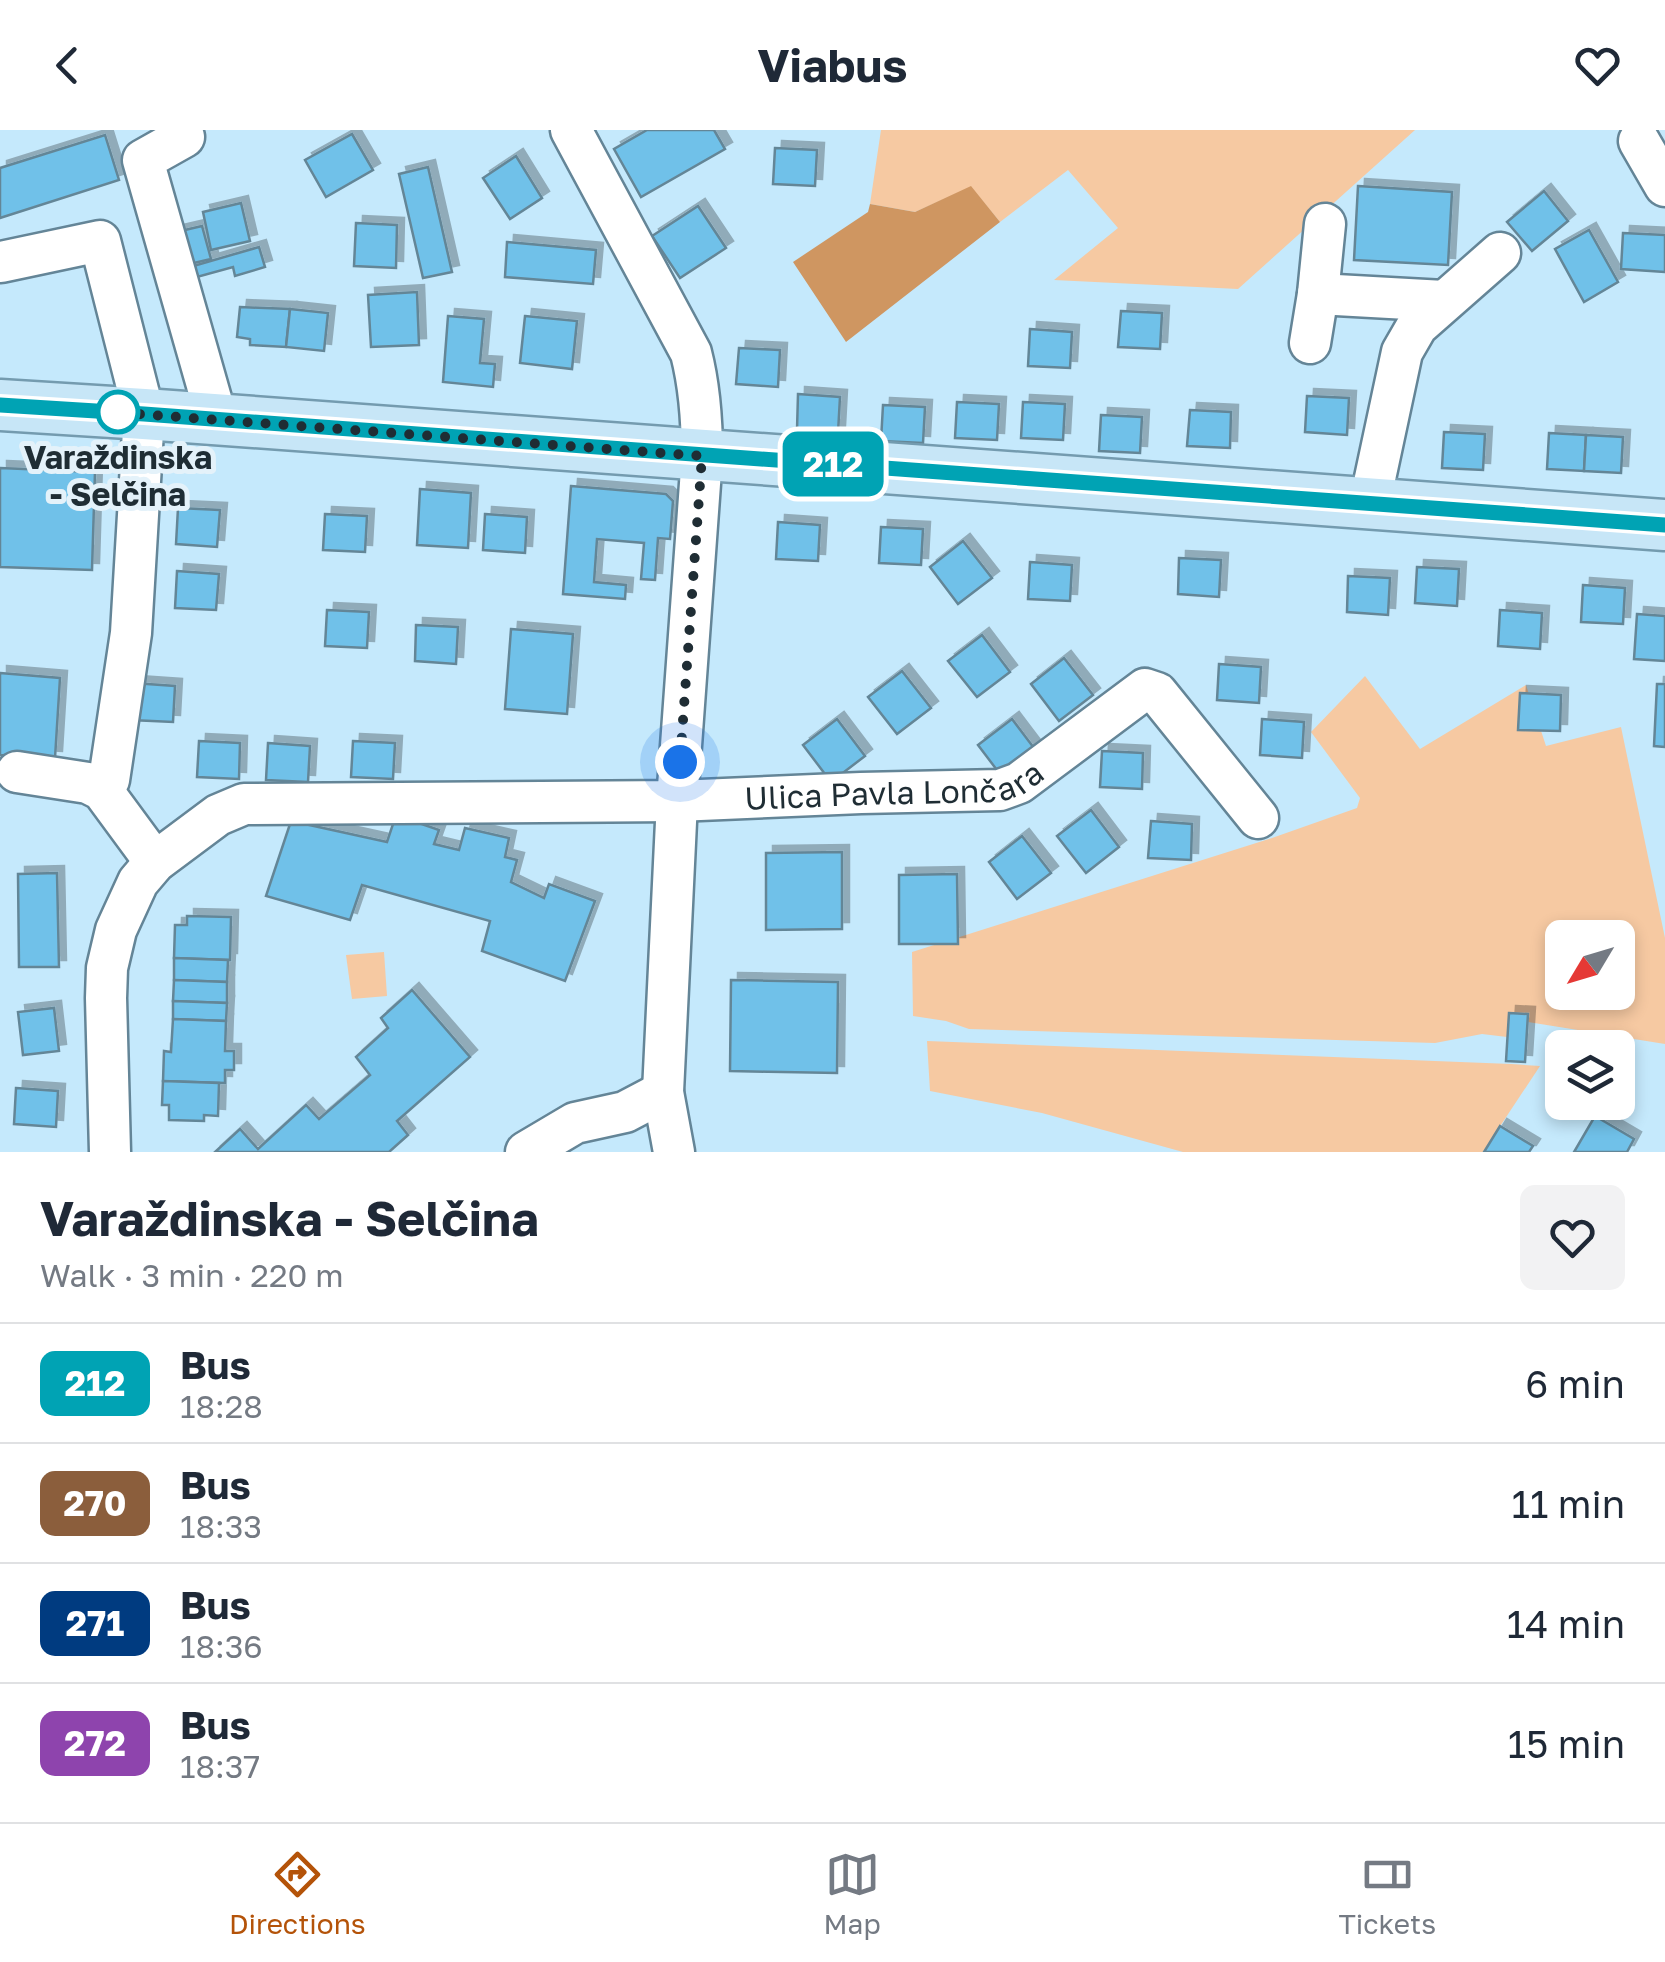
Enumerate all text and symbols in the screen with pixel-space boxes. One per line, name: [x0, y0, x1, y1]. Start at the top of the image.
icon: back: [40, 38, 95, 93]
text: Viabus: [757, 38, 908, 92]
icon: heart: [1570, 38, 1625, 93]
marker: Varaždinska - Selčina: [97, 391, 139, 433]
line badge: 212: [776, 432, 890, 496]
place label: Varaždinska - Selčina: [24, 438, 212, 513]
text: 212: [803, 443, 863, 485]
your location: [655, 737, 705, 787]
street label: Ulica Pavla Lončara: [744, 753, 1050, 817]
north arrow: [1545, 920, 1635, 1010]
map controls: [1545, 920, 1635, 1120]
button: layers: [1545, 1030, 1635, 1120]
button: heart: [1520, 1185, 1625, 1290]
text: Varaždinska - Selčina: [40, 1189, 539, 1247]
text: Walk · 3 min · 220 m: [40, 1256, 344, 1294]
text: Bus: [180, 1342, 251, 1387]
text: 6 min: [1525, 1361, 1625, 1406]
text: 212: [65, 1362, 125, 1404]
text: 18:28: [180, 1387, 263, 1425]
text: Bus: [180, 1462, 251, 1507]
text: 11 min: [1511, 1481, 1625, 1526]
text: 270: [63, 1482, 127, 1524]
text: 18:33: [180, 1507, 262, 1545]
text: Bus: [180, 1582, 251, 1627]
text: 14 min: [1507, 1601, 1625, 1646]
text: 271: [66, 1602, 124, 1644]
text: 18:36: [180, 1627, 263, 1665]
text: Bus: [180, 1702, 251, 1747]
text: 15 min: [1508, 1721, 1625, 1766]
text: 272: [64, 1722, 126, 1764]
text: 18:37: [180, 1747, 260, 1785]
tab: Directions: [229, 1847, 366, 1940]
tab: Map: [824, 1847, 881, 1940]
tab: Tickets: [1338, 1847, 1436, 1940]

